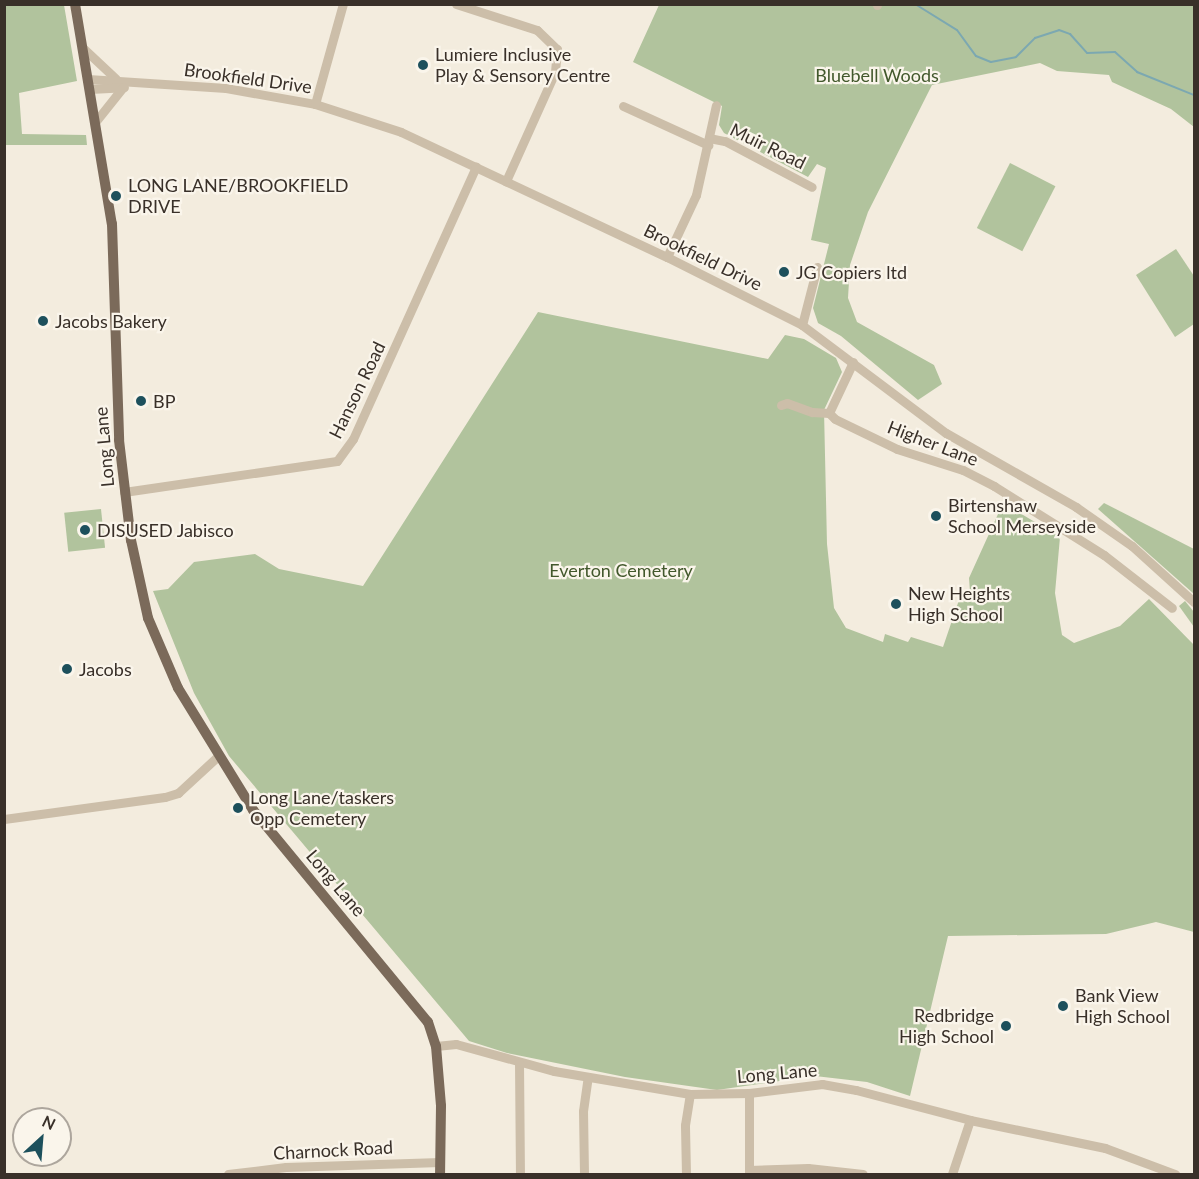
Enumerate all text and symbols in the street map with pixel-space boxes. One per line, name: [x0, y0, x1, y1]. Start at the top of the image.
place label: Lumiere Inclusive Play & Sensory Centre: [435, 44, 611, 86]
street label: Brookfield Drive: [183, 58, 313, 98]
marker: Lumiere Inclusive Play & Sensory Centre: [416, 58, 430, 72]
park label: Bluebell Woods: [815, 64, 939, 86]
street label: Muir Road: [726, 118, 810, 174]
place label: LONG LANE/BROOKFIELD DRIVE: [128, 175, 348, 218]
marker: LONG LANE/BROOKFIELD DRIVE: [109, 189, 123, 203]
street label: Brookfield Drive: [640, 219, 766, 295]
place label: JG Copiers ltd: [796, 261, 907, 283]
marker: JG Copiers ltd: [777, 265, 791, 279]
place label: Jacobs Bakery: [55, 310, 167, 332]
marker: Jacobs Bakery: [36, 314, 50, 328]
street label: Hanson Road: [324, 338, 390, 442]
place label: BP: [153, 390, 175, 412]
marker: BP: [134, 394, 148, 408]
street label: Long Lane: [90, 406, 118, 488]
street label: Higher Lane: [884, 416, 982, 470]
place label: Birtenshaw School Merseyside: [948, 495, 1096, 538]
marker: Birtenshaw School Merseyside: [929, 509, 943, 523]
place label: DISUSED Jabisco: [97, 519, 234, 541]
marker: DISUSED Jabisco: [78, 523, 92, 537]
park label: Everton Cemetery: [549, 559, 693, 581]
place label: New Heights High School: [908, 583, 1010, 626]
marker: New Heights High School: [889, 597, 903, 611]
place label: Jacobs: [79, 658, 132, 680]
marker: Jacobs: [60, 662, 74, 676]
place label: Long Lane/taskers Opp Cemetery: [250, 787, 394, 830]
marker: Long Lane/taskers Opp Cemetery: [231, 801, 245, 815]
street label: Long Lane: [302, 845, 370, 921]
place label: Bank View High School: [1075, 985, 1170, 1028]
marker: Bank View High School: [1056, 999, 1070, 1013]
place label: Redbridge High School: [899, 1005, 994, 1048]
marker: Redbridge High School: [999, 1019, 1013, 1033]
street label: Long Lane: [736, 1059, 818, 1087]
north arrow: [12, 1107, 72, 1167]
text: N: [40, 1111, 59, 1133]
street label: Charnock Road: [272, 1136, 394, 1164]

